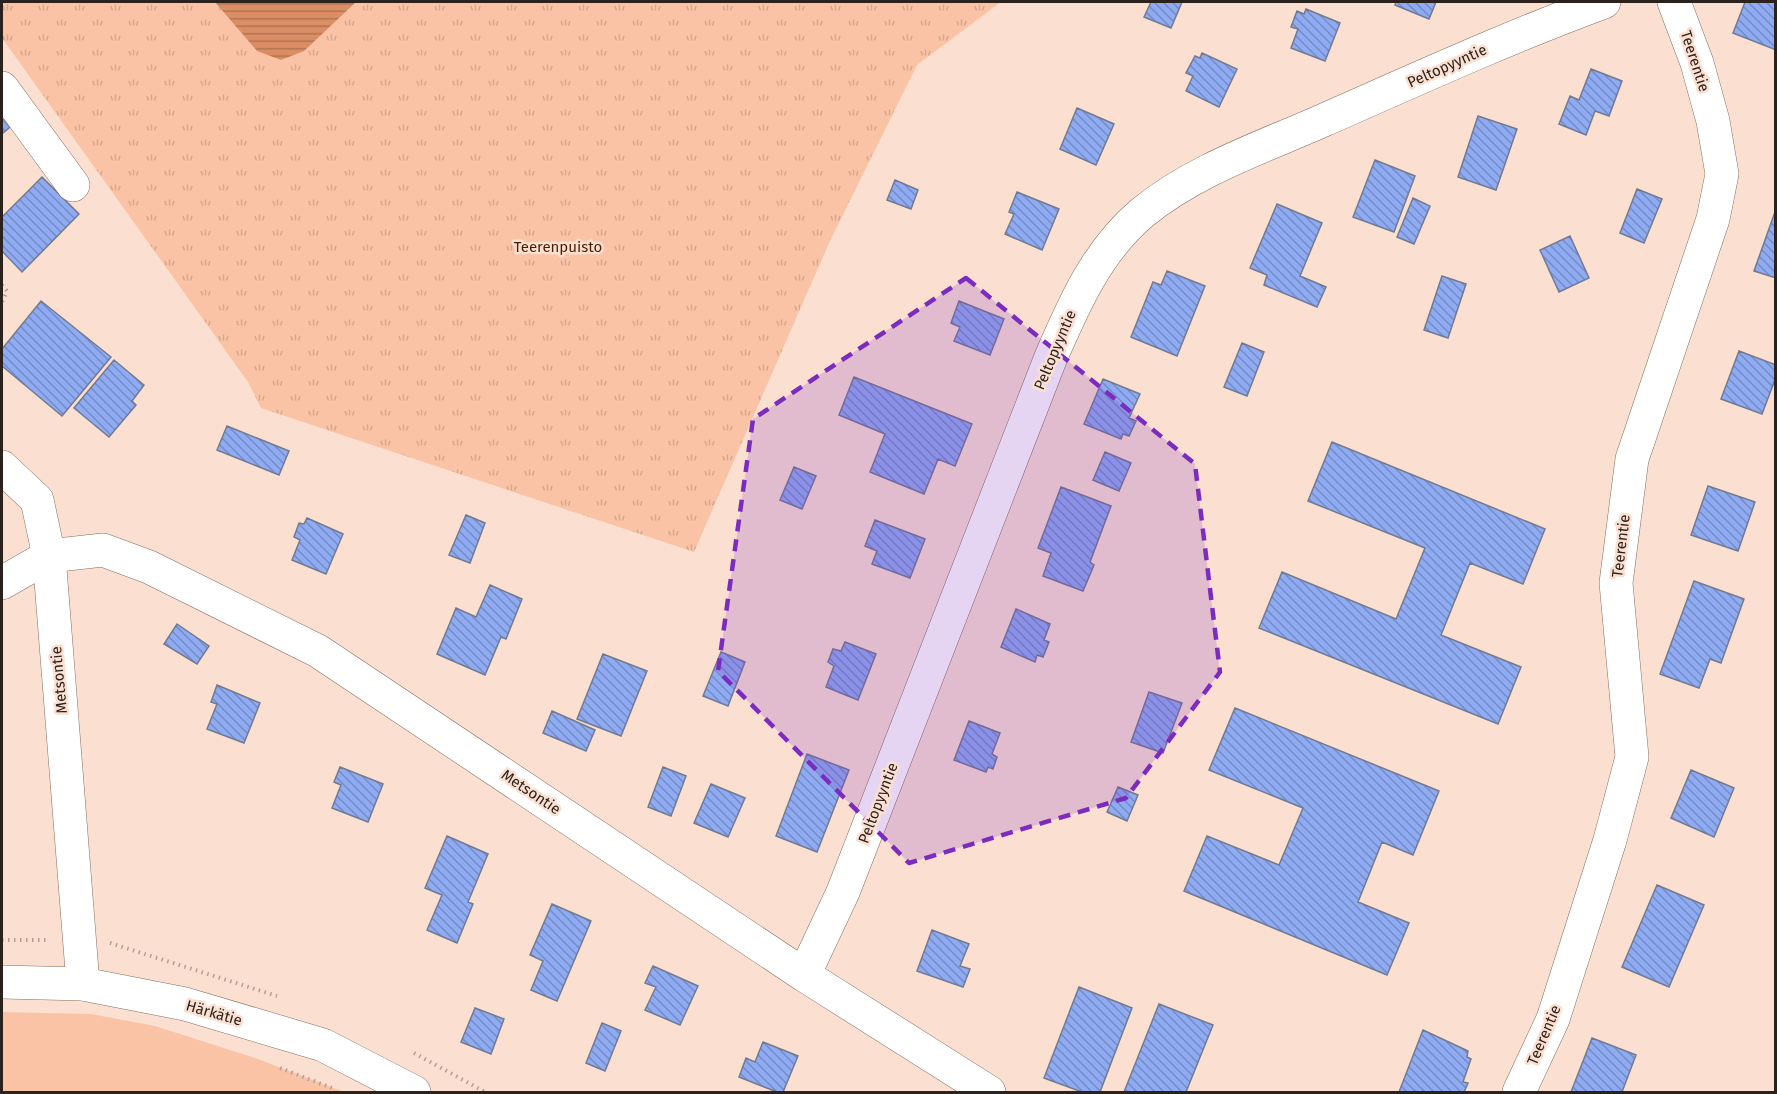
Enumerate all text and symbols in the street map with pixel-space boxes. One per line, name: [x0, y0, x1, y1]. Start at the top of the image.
street label: Teerentie: [1677, 28, 1713, 94]
street label: Peltopyyntie: [1405, 40, 1489, 92]
park label: Teerenpuisto: [514, 238, 602, 256]
street label: Peltopyyntie: [1030, 307, 1080, 393]
street label: Teerentie: [1608, 513, 1634, 579]
street label: Metsontie: [47, 646, 71, 714]
street label: Peltopyyntie: [854, 760, 902, 846]
street label: Metsontie: [498, 766, 564, 818]
street label: Härkätie: [184, 996, 244, 1030]
street label: Teerentie: [1523, 1002, 1565, 1068]

